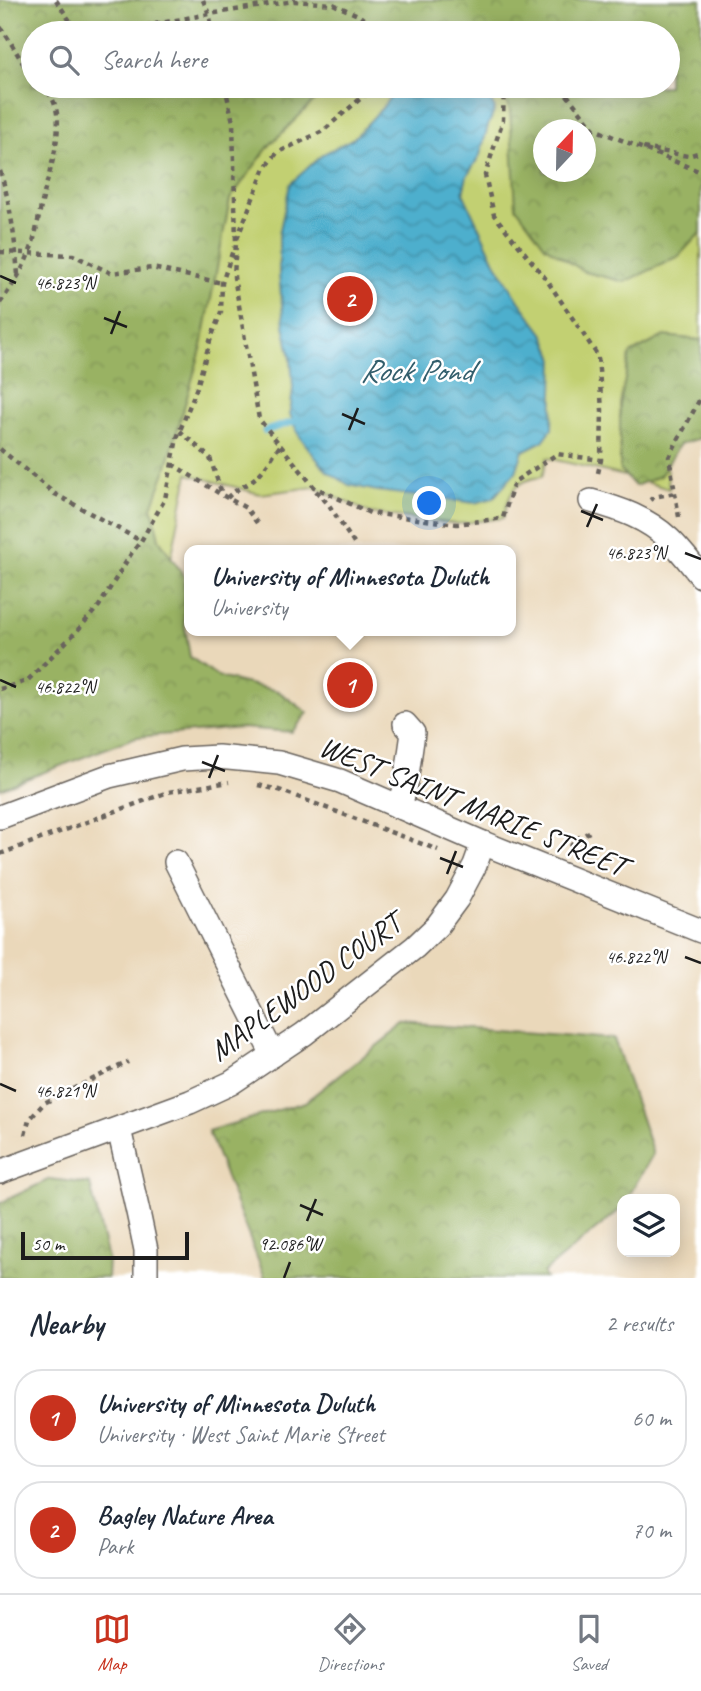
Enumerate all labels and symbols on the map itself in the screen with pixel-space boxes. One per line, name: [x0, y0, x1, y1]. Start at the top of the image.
north arrow: [533, 119, 596, 182]
text: 46.823°N: [35, 272, 98, 294]
pin: 2: [327, 273, 373, 325]
water label: Rock Pond: [360, 350, 481, 391]
your location: [412, 486, 446, 520]
text: 46.823°N: [606, 542, 669, 564]
pin: 1: [327, 659, 373, 711]
text: 46.822°N: [35, 676, 98, 698]
street label: WEST SAINT MARIE STREET: [314, 727, 639, 888]
street label: MAPLEWOOD COURT: [202, 900, 414, 1069]
text: 46.822°N: [606, 946, 669, 968]
text: 46.821°N: [35, 1080, 98, 1102]
scale bar: [21, 1229, 189, 1261]
text: 92.086°W: [259, 1233, 324, 1255]

